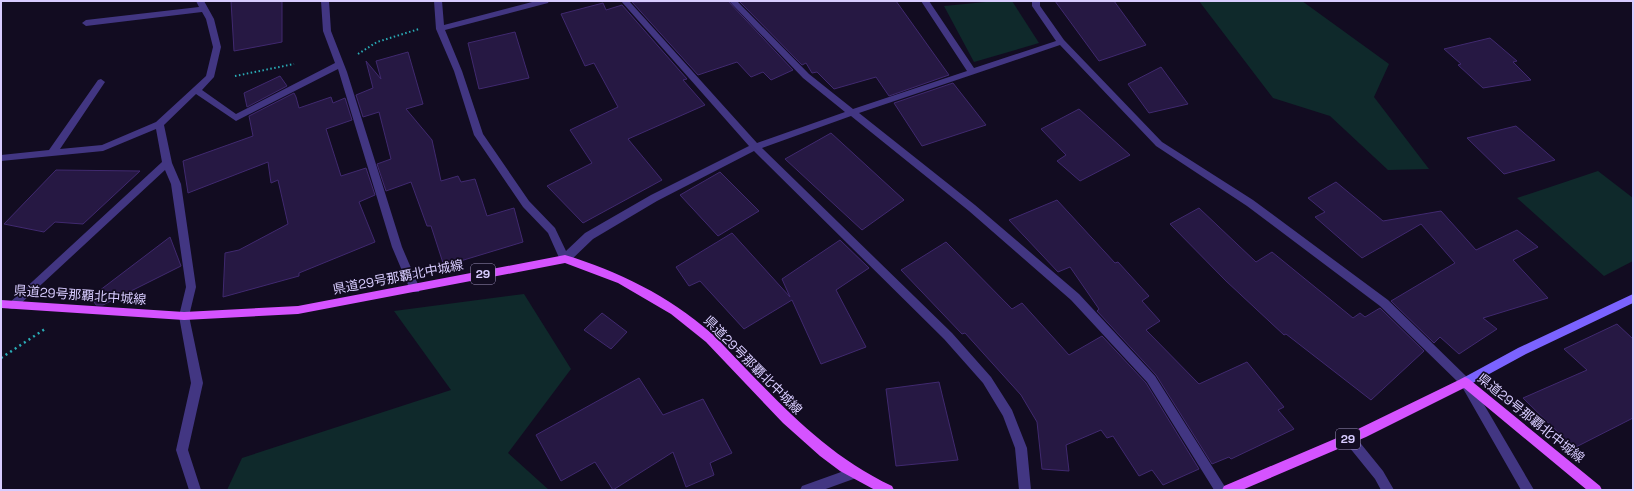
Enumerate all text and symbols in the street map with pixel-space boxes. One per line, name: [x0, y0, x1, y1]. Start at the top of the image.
street label: 県道29号那覇北中城線: [331, 256, 465, 298]
road number: 29: [471, 264, 495, 284]
street label: 県道29号那覇北中城線: [13, 282, 147, 308]
street label: 県道29号那覇北中城線: [700, 312, 806, 418]
street label: 県道29号那覇北中城線: [1474, 370, 1588, 466]
road number: 29: [1336, 429, 1360, 449]

